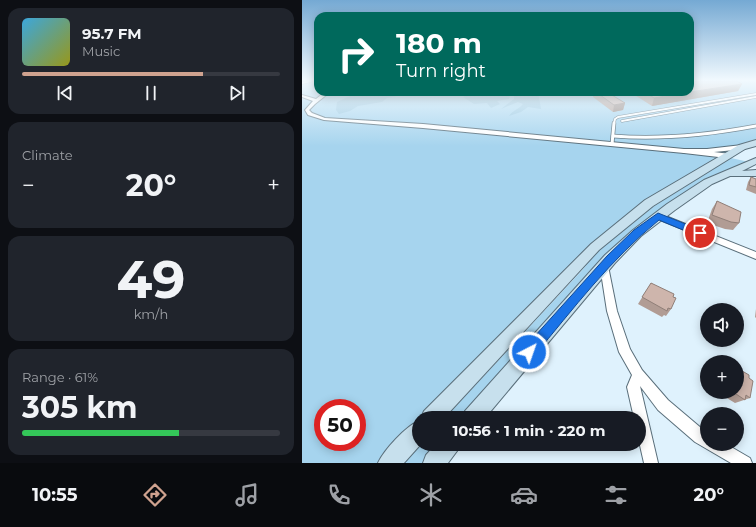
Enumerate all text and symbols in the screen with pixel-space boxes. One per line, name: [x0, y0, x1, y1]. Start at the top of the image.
text: 95.7 FM: [82, 24, 142, 43]
text: 180 m: [396, 26, 482, 60]
icon: right: [330, 28, 382, 80]
text: Music: [82, 43, 120, 59]
text: Turn right: [396, 60, 486, 82]
icon: previous: [54, 82, 76, 104]
icon: pause: [140, 82, 162, 104]
icon: next: [226, 82, 248, 104]
text: Climate: [22, 147, 73, 163]
text: 20°: [126, 167, 176, 204]
text: −: [22, 172, 35, 199]
text: +: [267, 172, 280, 199]
pin: [683, 216, 717, 250]
icon: arrive: [689, 222, 711, 244]
text: 49: [117, 248, 185, 311]
map controls: [700, 303, 744, 451]
button: sound: [700, 303, 744, 347]
text: km/h: [134, 306, 168, 322]
position arrow: [508, 331, 550, 373]
button: +: [700, 355, 744, 399]
text: Range · 61%: [22, 369, 98, 385]
text: 305 km: [22, 389, 137, 426]
speed limit sign: 50: [314, 399, 366, 451]
button: −: [700, 407, 744, 451]
text: 10:56 · 1 min · 220 m: [452, 421, 606, 440]
icon: directions: [141, 481, 169, 509]
icon: music: [233, 481, 261, 509]
icon: phone: [325, 481, 353, 509]
icon: climate: [417, 481, 445, 509]
icon: car: [510, 481, 538, 509]
icon: filters: [602, 481, 630, 509]
text: 10:55: [32, 484, 77, 506]
text: 20°: [694, 484, 724, 506]

